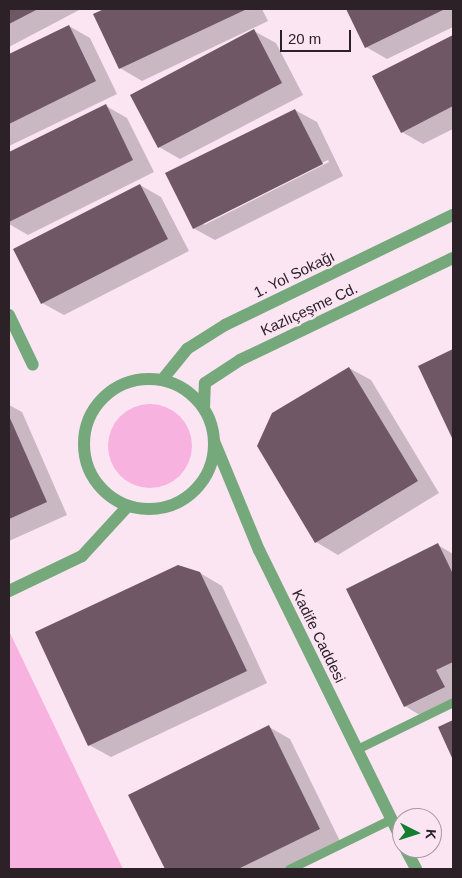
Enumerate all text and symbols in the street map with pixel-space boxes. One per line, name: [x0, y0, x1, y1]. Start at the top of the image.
scale bar: [282, 20, 353, 52]
text: 20 m: [288, 30, 321, 47]
street label: 1. Yol Sokağı: [251, 247, 337, 301]
street label: Kazlıçeşme Cd.: [258, 279, 360, 339]
street label: Kadife Caddesi: [289, 586, 349, 686]
north arrow: [392, 808, 442, 858]
text: K: [423, 828, 439, 840]

